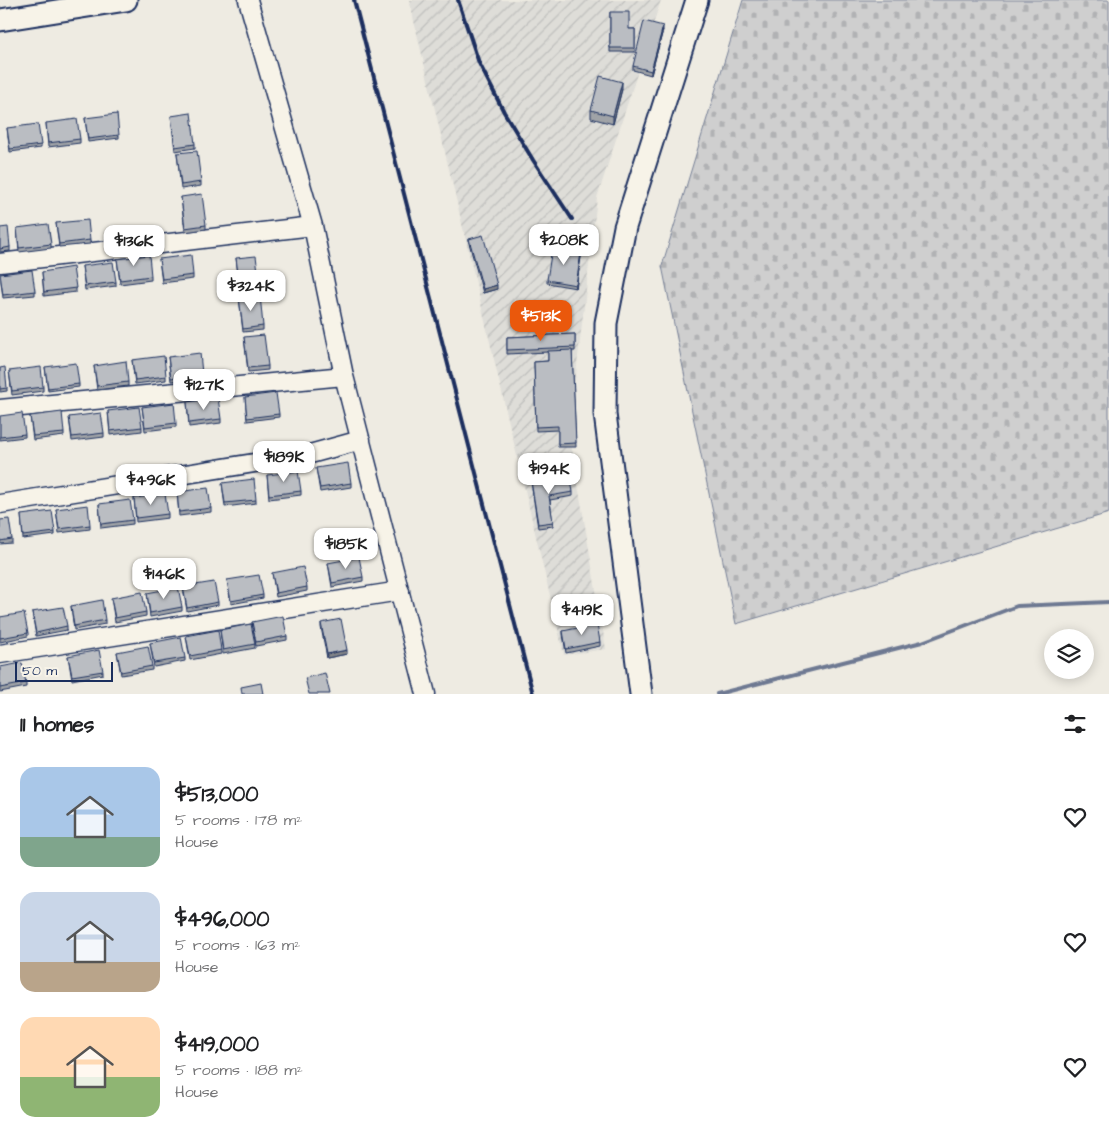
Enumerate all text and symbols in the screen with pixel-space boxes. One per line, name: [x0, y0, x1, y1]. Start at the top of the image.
pin: $136K: [99, 224, 169, 267]
pin: $208K: [529, 224, 599, 266]
text: $208K: [540, 229, 588, 251]
text: $136K: [115, 230, 153, 252]
pin: $324K: [216, 270, 286, 312]
text: $324K: [228, 275, 274, 297]
pin: $513K: [506, 300, 576, 342]
text: $513K: [521, 305, 561, 327]
pin: $127K: [169, 368, 239, 411]
text: $127K: [184, 374, 224, 396]
pin: $189K: [249, 440, 319, 483]
text: $189K: [264, 446, 304, 468]
pin: $194K: [514, 452, 584, 495]
text: $194K: [529, 458, 569, 480]
pin: $496K: [116, 464, 186, 506]
text: $496K: [127, 469, 175, 491]
pin: $185K: [311, 528, 381, 570]
text: $185K: [325, 533, 367, 555]
pin: $146K: [129, 558, 199, 600]
text: $146K: [143, 563, 185, 585]
pin: $419K: [547, 594, 617, 636]
text: $419K: [562, 599, 602, 621]
map controls: [1044, 629, 1094, 679]
button: layers: [1044, 629, 1094, 679]
scale bar: [15, 659, 112, 682]
text: 50 m: [22, 661, 57, 681]
text: 11 homes: [20, 710, 94, 739]
icon: filters: [1061, 710, 1089, 738]
text: $513,000: [175, 780, 258, 809]
icon: home: [60, 787, 120, 847]
icon: heart: [1061, 803, 1089, 831]
text: 5 rooms · 178 m²: [175, 809, 302, 831]
text: House: [175, 831, 219, 853]
text: $496,000: [175, 905, 270, 934]
icon: home: [60, 912, 120, 972]
icon: heart: [1061, 928, 1089, 956]
text: 5 rooms · 163 m²: [175, 934, 300, 956]
text: House: [175, 956, 219, 978]
text: $419,000: [175, 1030, 259, 1059]
icon: home: [60, 1037, 120, 1097]
icon: heart: [1061, 1053, 1089, 1081]
text: 5 rooms · 188 m²: [175, 1059, 303, 1081]
text: House: [175, 1081, 219, 1103]

